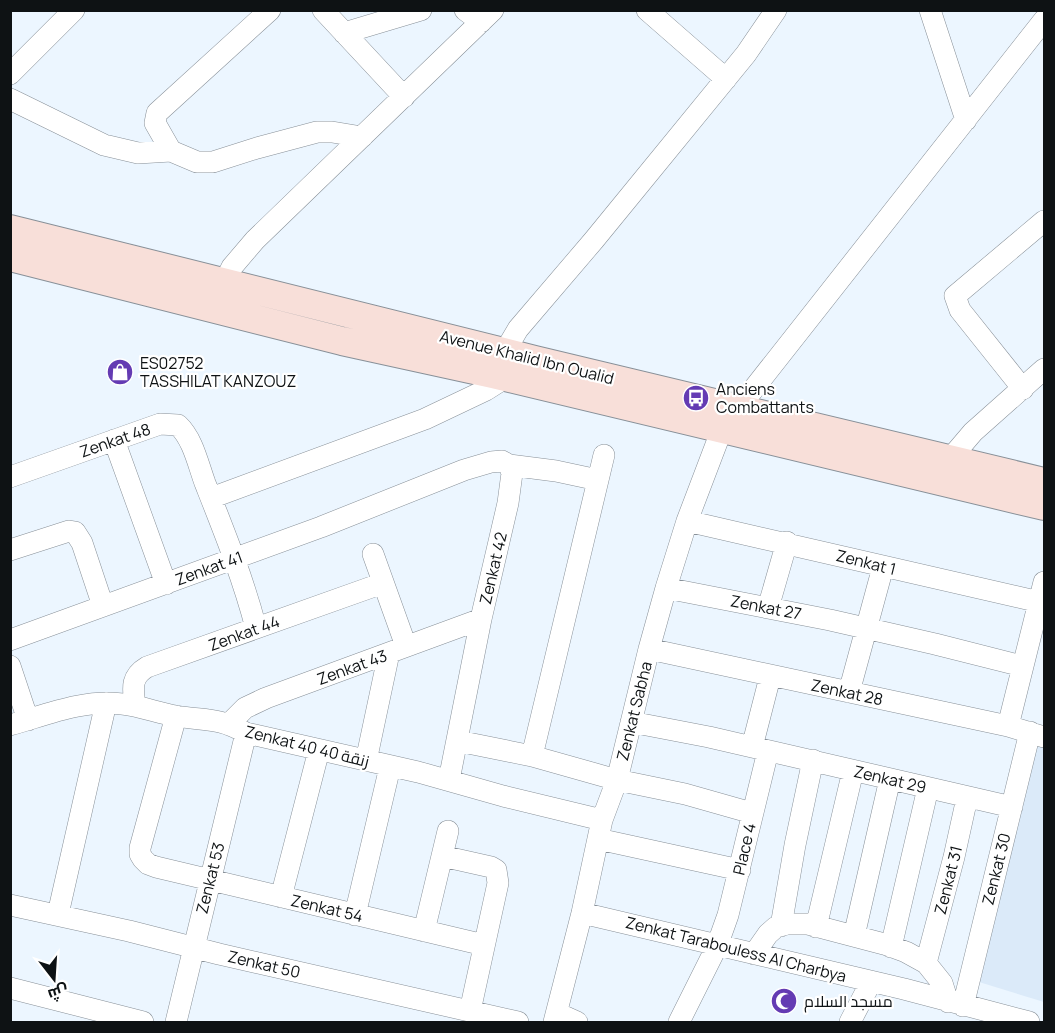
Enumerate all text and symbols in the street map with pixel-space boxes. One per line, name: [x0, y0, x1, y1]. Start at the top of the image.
street label: Avenue Khalid Ibn Oualid: [438, 325, 616, 389]
place label: ES02752 TASSHILAT KANZOUZ: [140, 352, 297, 392]
shop icon: ES02752 TASSHILAT KANZOUZ: [105, 357, 135, 387]
place label: Anciens Combattants: [716, 378, 814, 418]
bus stop icon: Anciens Combattants: [681, 383, 711, 413]
street label: Zenkat 48: [77, 418, 153, 462]
street label: Zenkat 42: [474, 530, 512, 606]
street label: Zenkat 1: [834, 544, 898, 580]
street label: Zenkat 41: [172, 546, 246, 590]
street label: Zenkat 27: [729, 589, 803, 625]
street label: Zenkat 44: [206, 610, 282, 656]
street label: Zenkat 43: [314, 644, 390, 690]
street label: Zenkat Sabha: [611, 659, 657, 763]
street label: Zenkat 28: [809, 674, 885, 710]
street label: Zenkat 40 زنقة 40: [242, 720, 372, 772]
street label: Zenkat 29: [852, 760, 928, 798]
street label: Place 4: [727, 821, 761, 877]
street label: Zenkat 30: [976, 831, 1016, 907]
street label: Zenkat 53: [191, 840, 229, 916]
street label: Zenkat 31: [929, 843, 967, 917]
street label: Zenkat 54: [289, 889, 365, 927]
street label: Zenkat Tarabouless Al Charbya: [623, 911, 849, 987]
street label: Zenkat 50: [226, 945, 302, 983]
north arrow: [24, 949, 84, 1009]
text: ش: [45, 980, 71, 1007]
mosque icon: مسجد السلام: [769, 986, 799, 1016]
place label: مسجد السلام: [804, 990, 893, 1013]

